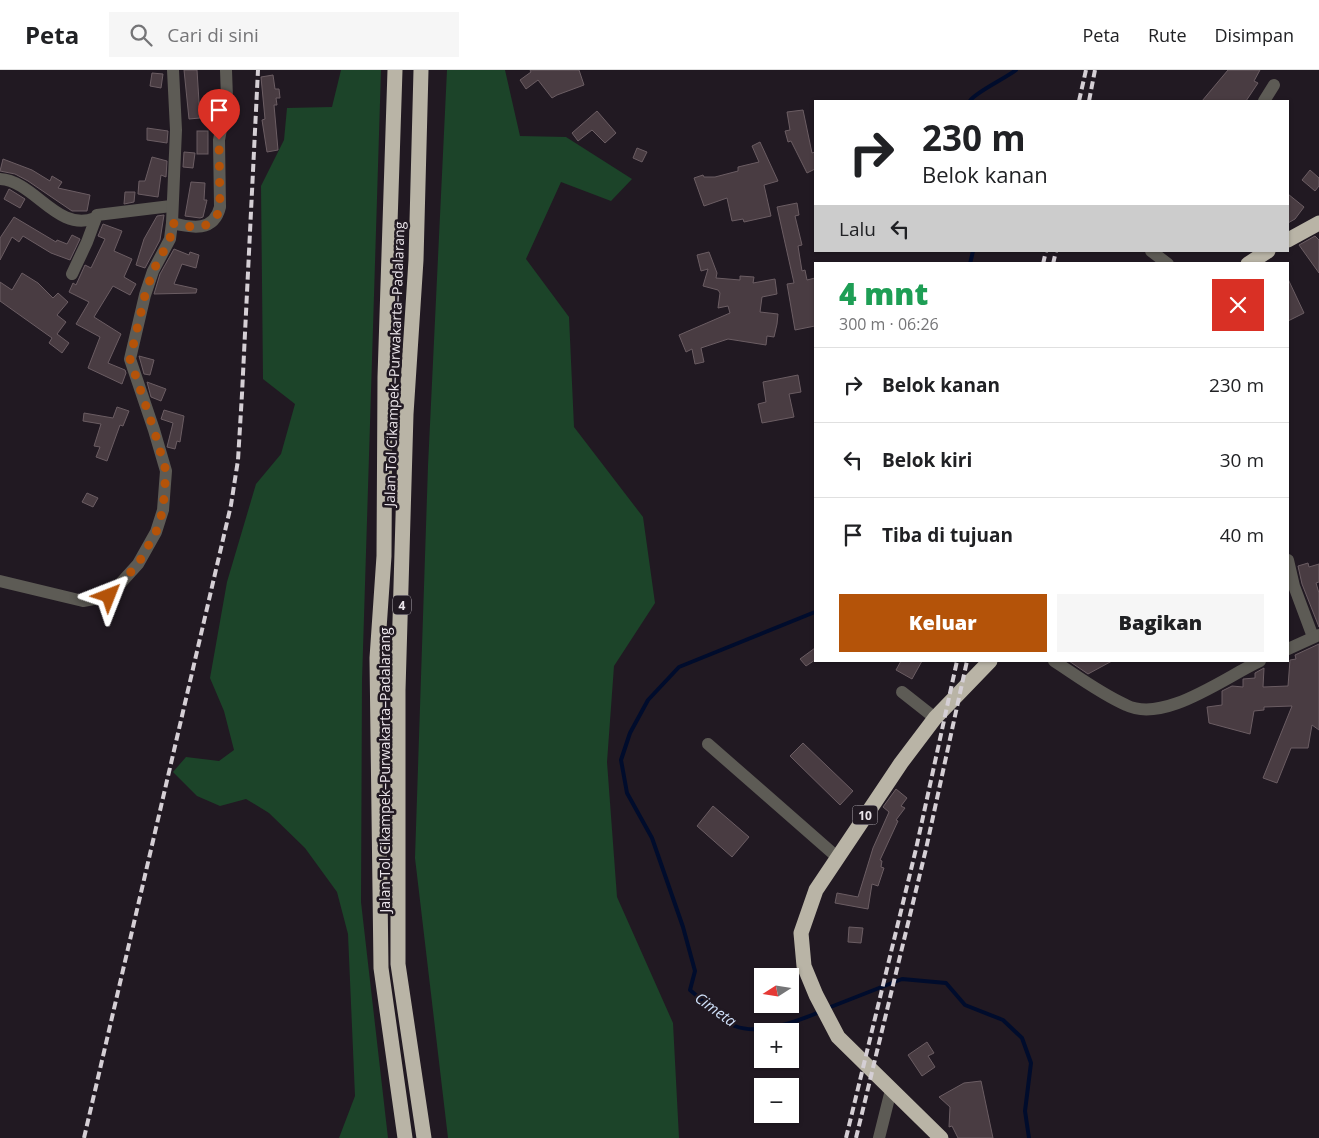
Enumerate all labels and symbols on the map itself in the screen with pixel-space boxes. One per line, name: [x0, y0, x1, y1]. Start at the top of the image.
pin: [198, 89, 240, 140]
street label: Jalan Tol Cikampek–Purwakarta–Padalarang: [379, 221, 408, 509]
position arrow: [82, 569, 134, 621]
road number: 4: [393, 596, 411, 614]
street label: Jalan Tol Cikampek–Purwakarta–Padalarang: [375, 627, 394, 915]
road number: 10: [852, 806, 878, 824]
north arrow: [754, 968, 799, 1012]
water label: Cimeta: [691, 987, 741, 1031]

